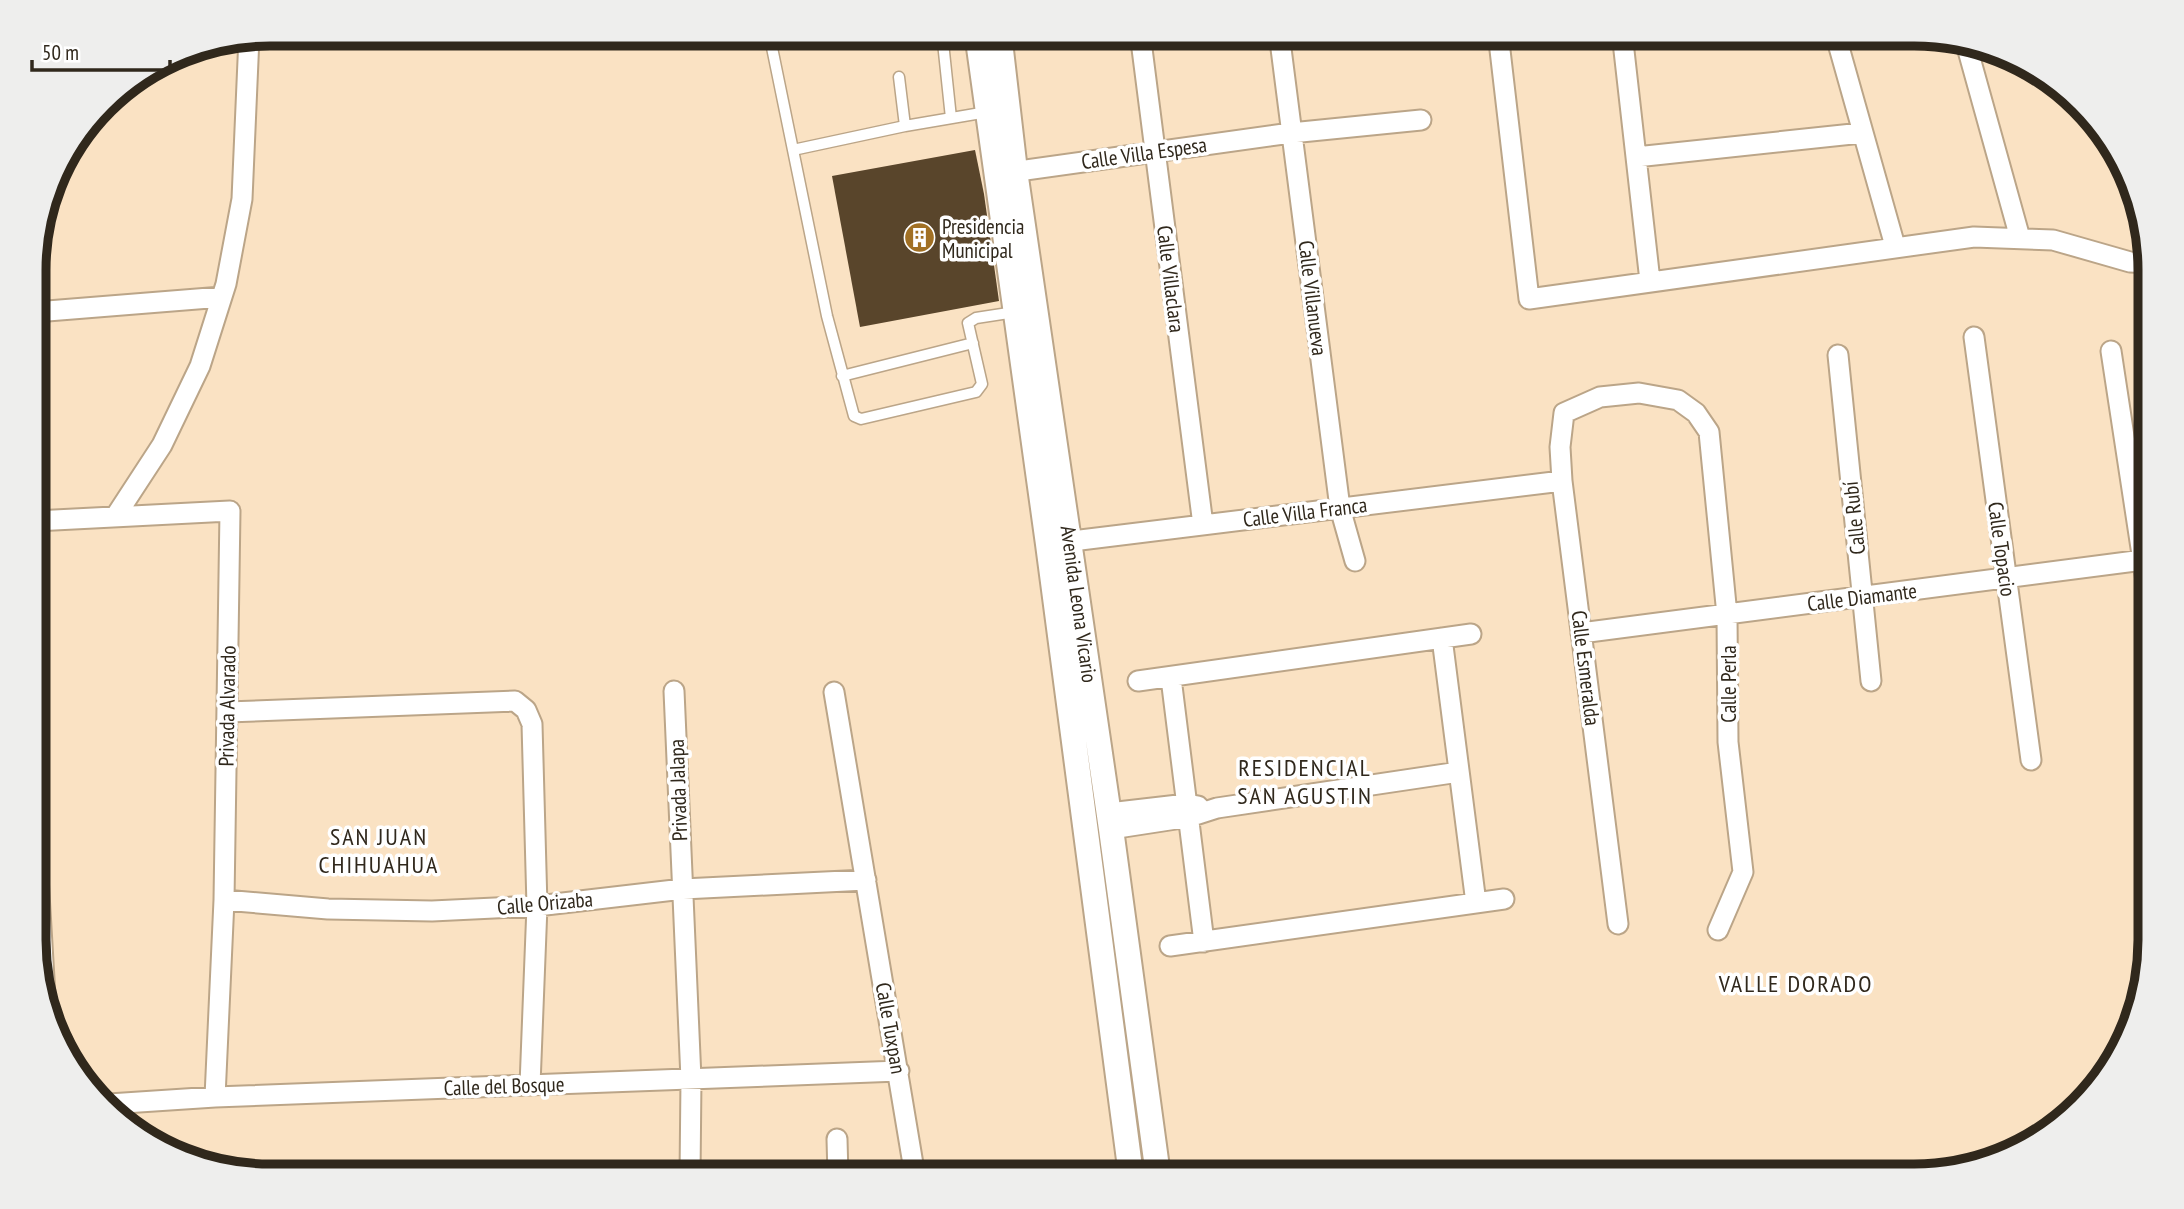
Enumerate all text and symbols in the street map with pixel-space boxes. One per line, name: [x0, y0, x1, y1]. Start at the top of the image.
scale bar: [32, 28, 170, 72]
text: 50 m: [42, 39, 79, 66]
street label: Calle Villa Espesa: [1079, 131, 1209, 175]
place label: Presidencia Municipal: [942, 213, 1024, 264]
building icon: Presidencia Municipal: [902, 221, 936, 255]
street label: Calle Villaclara: [1151, 224, 1191, 334]
street label: Calle Villanueva: [1293, 239, 1333, 357]
street label: Calle Rubí: [1837, 480, 1871, 556]
street label: Calle Villa Franca: [1241, 491, 1369, 533]
street label: Calle Topacio: [1982, 500, 2022, 598]
street label: Avenida Leona Vicario: [1055, 524, 1103, 684]
street label: Calle Diamante: [1806, 577, 1918, 617]
street label: Calle Esmeralda: [1566, 609, 1606, 727]
street label: Privada Alvarado: [212, 645, 242, 767]
street label: Calle Perla: [1715, 645, 1742, 723]
street label: Privada Jalapa: [663, 739, 693, 841]
district label: RESIDENCIAL SAN AGUSTIN: [1237, 752, 1373, 811]
district label: SAN JUAN CHIHUAHUA: [319, 821, 439, 880]
street label: Calle Orizaba: [496, 885, 594, 921]
district label: VALLE DORADO: [1718, 968, 1873, 999]
street label: Calle Tuxpan: [870, 980, 912, 1076]
street label: Calle del Bosque: [443, 1070, 565, 1102]

